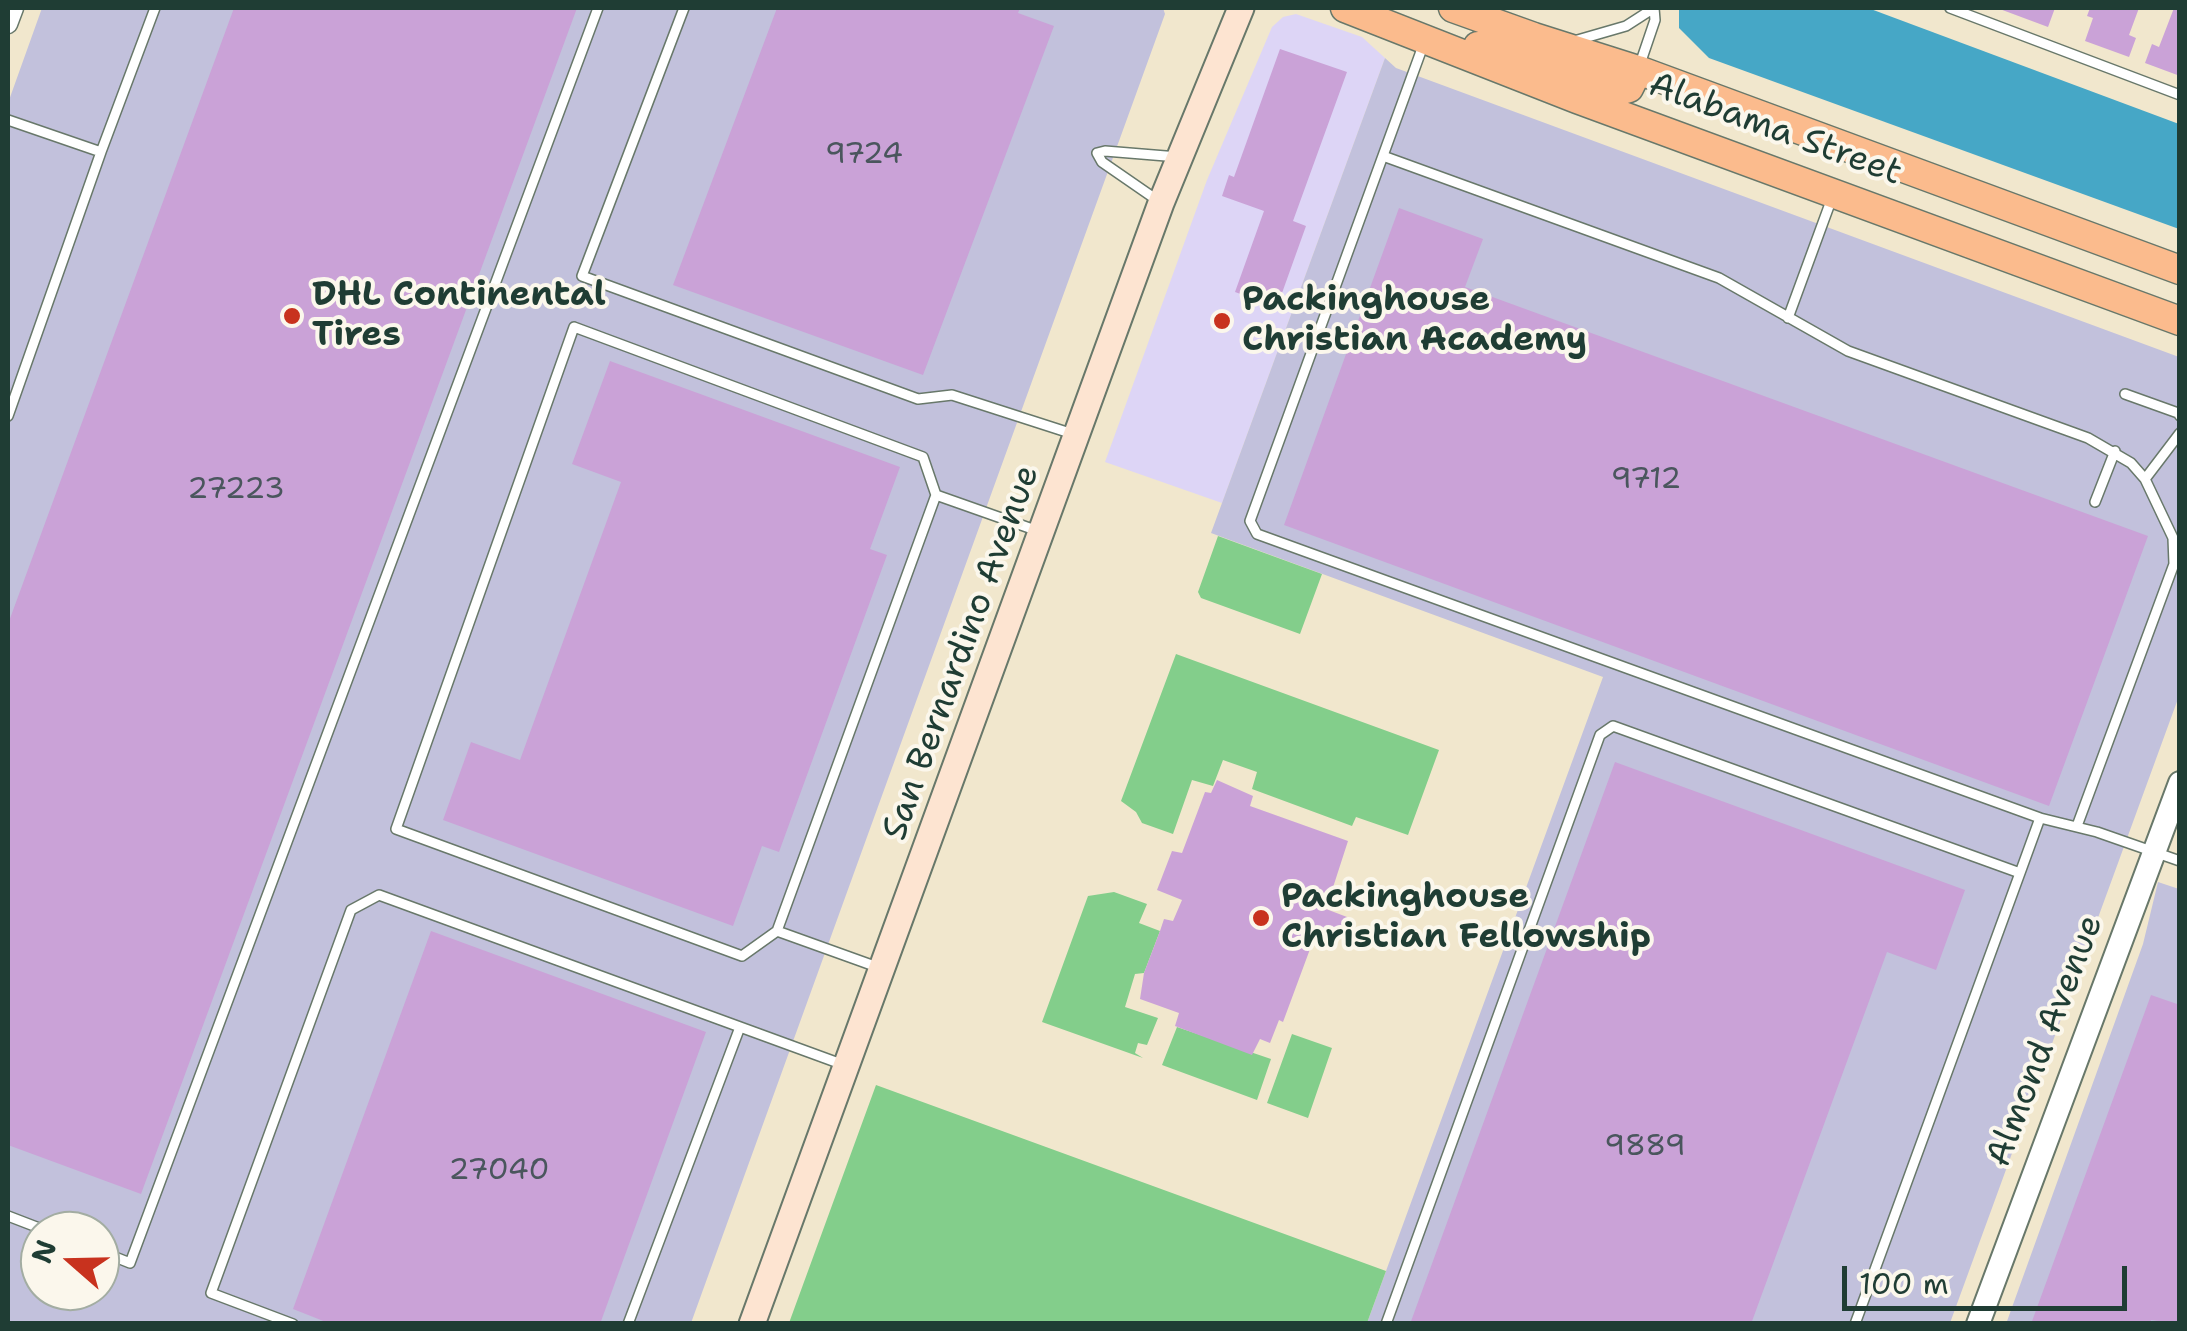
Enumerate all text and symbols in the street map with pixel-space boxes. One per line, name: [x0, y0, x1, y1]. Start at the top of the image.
street label: Alabama Street: [1643, 65, 1907, 195]
house number: 9724: [825, 137, 903, 173]
place label: DHL Continental Tires: [312, 275, 606, 357]
place label: Packinghouse Christian Academy: [1242, 280, 1587, 362]
marker: DHL Continental Tires: [281, 305, 303, 327]
marker: Packinghouse Christian Academy: [1211, 310, 1233, 332]
street label: San Bernardino Avenue: [875, 460, 1049, 846]
house number: 9712: [1611, 462, 1681, 498]
house number: 27223: [187, 472, 285, 508]
place label: Packinghouse Christian Fellowship: [1281, 877, 1651, 959]
marker: Packinghouse Christian Fellowship: [1250, 907, 1272, 929]
street label: Almond Avenue: [1979, 909, 2113, 1173]
house number: 9889: [1604, 1129, 1686, 1165]
house number: 27040: [448, 1153, 550, 1189]
north arrow: [20, 1211, 120, 1311]
text: N: [22, 1235, 65, 1268]
scale bar: [1847, 1246, 2132, 1308]
text: 100 m: [1859, 1263, 1949, 1304]

